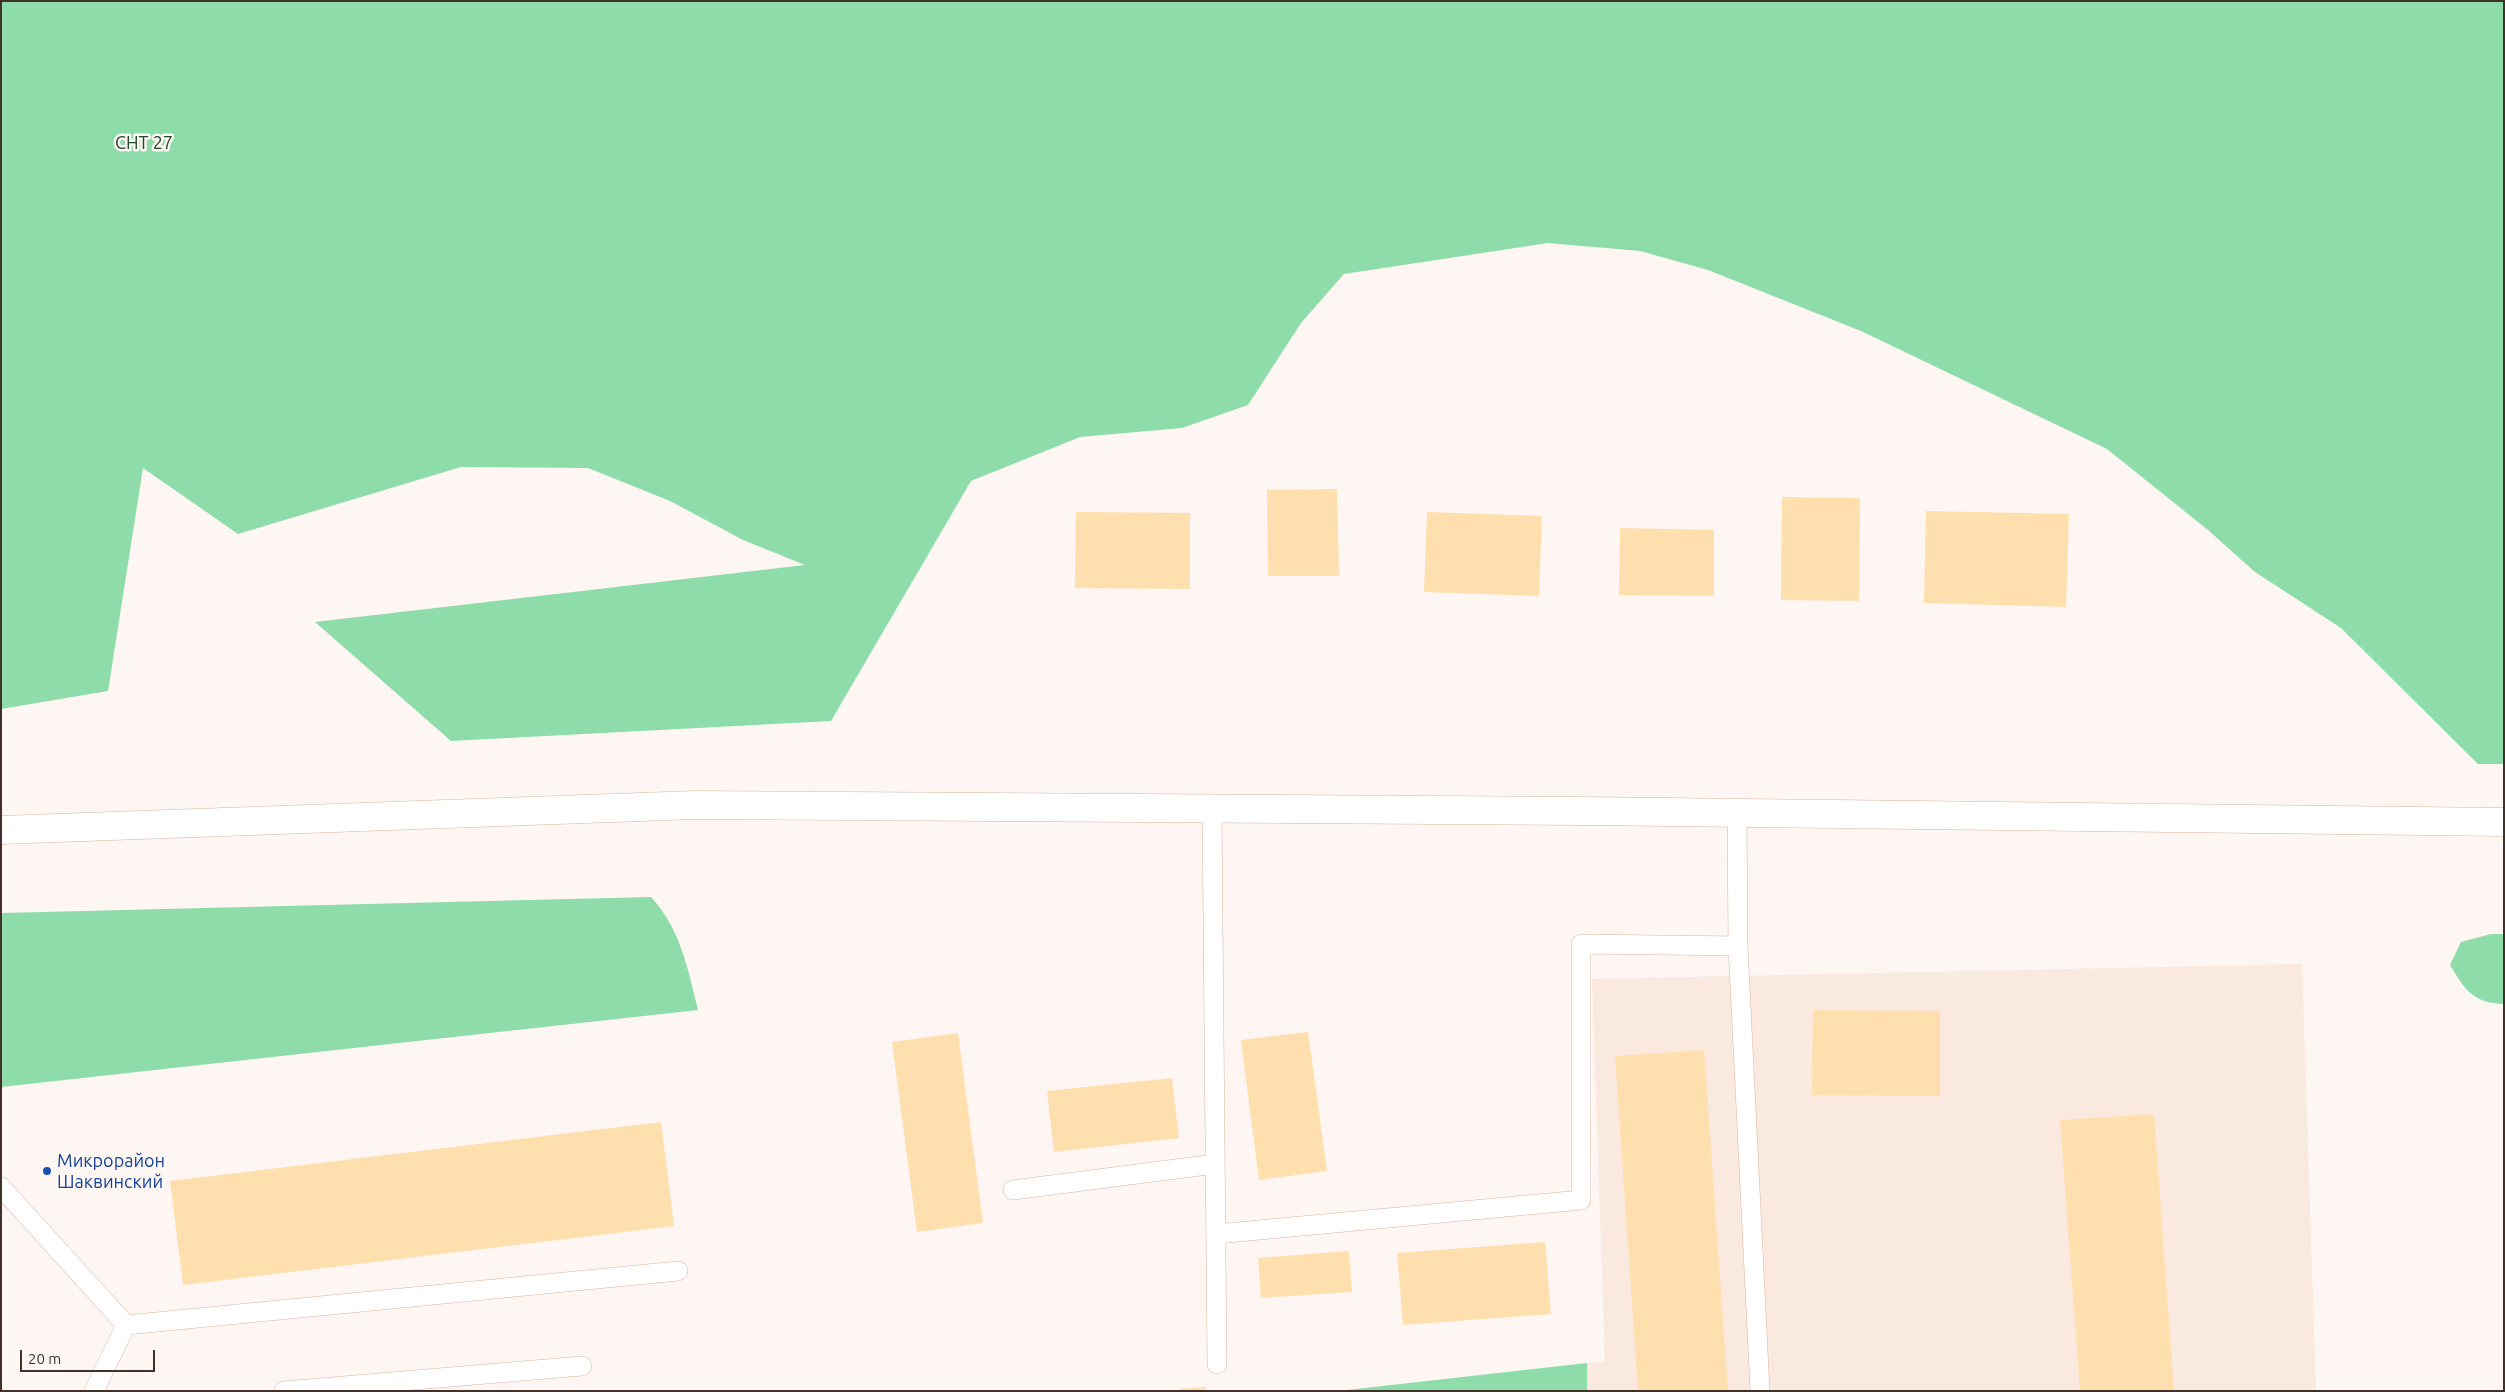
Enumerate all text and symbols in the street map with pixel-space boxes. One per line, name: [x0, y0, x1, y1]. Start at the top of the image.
park label: СНТ 27: [115, 132, 173, 154]
place label: Микрорайон Шаквинский: [57, 1150, 165, 1192]
marker: Микрорайон Шаквинский: [41, 1165, 53, 1177]
scale bar: [22, 1340, 158, 1372]
text: 20 m: [28, 1350, 61, 1367]

